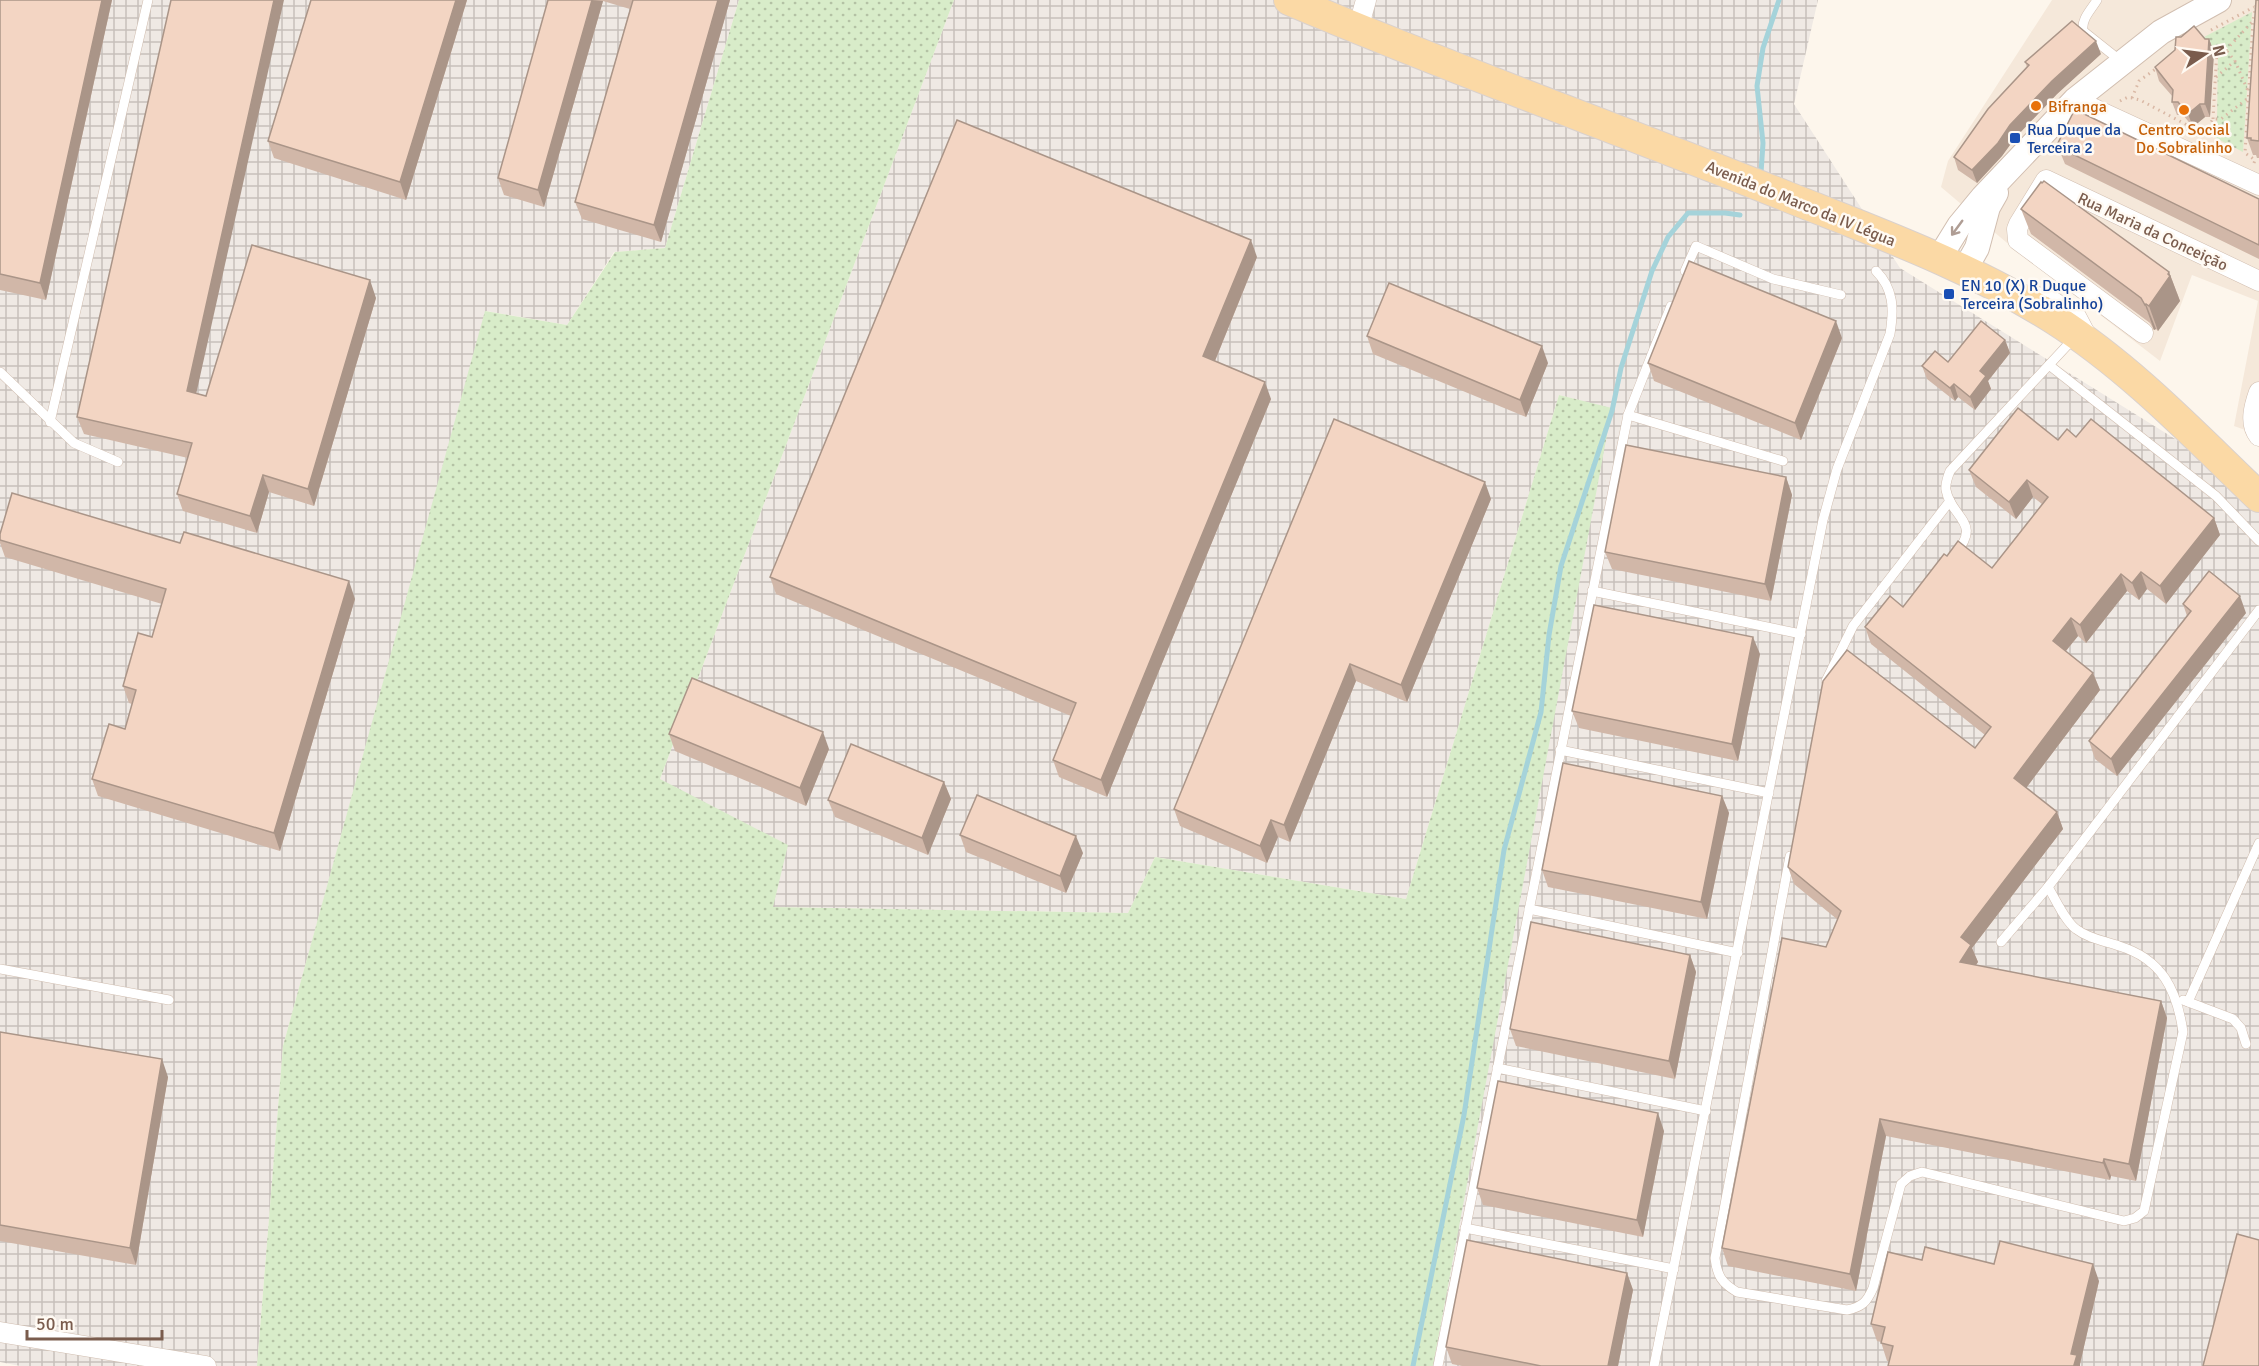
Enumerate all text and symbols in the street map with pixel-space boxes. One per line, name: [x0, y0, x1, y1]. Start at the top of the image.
north arrow: [2175, 24, 2235, 84]
text: N: [2208, 43, 2230, 59]
place label: Bifranga: [2048, 97, 2107, 117]
marker: Bifranga: [2029, 99, 2043, 113]
marker: Centro Social Do Sobralinho: [2177, 103, 2191, 117]
place label: Rua Duque da Terceira 2: [2027, 120, 2121, 158]
place label: Centro Social Do Sobralinho: [2136, 120, 2232, 158]
marker: Rua Duque da Terceira 2: [2008, 131, 2022, 145]
street label: Avenida do Marco da IV Légua: [1703, 157, 1898, 251]
street label: Rua Maria da Conceição: [2074, 188, 2231, 275]
one-way arrow: [1951, 220, 1964, 236]
place label: EN 10 (X) R Duque Terceira (Sobralinho): [1961, 276, 2103, 314]
marker: EN 10 (X) R Duque Terceira (Sobralinho): [1942, 287, 1956, 301]
scale bar: [27, 1303, 162, 1341]
text: 50 m: [36, 1313, 74, 1335]

